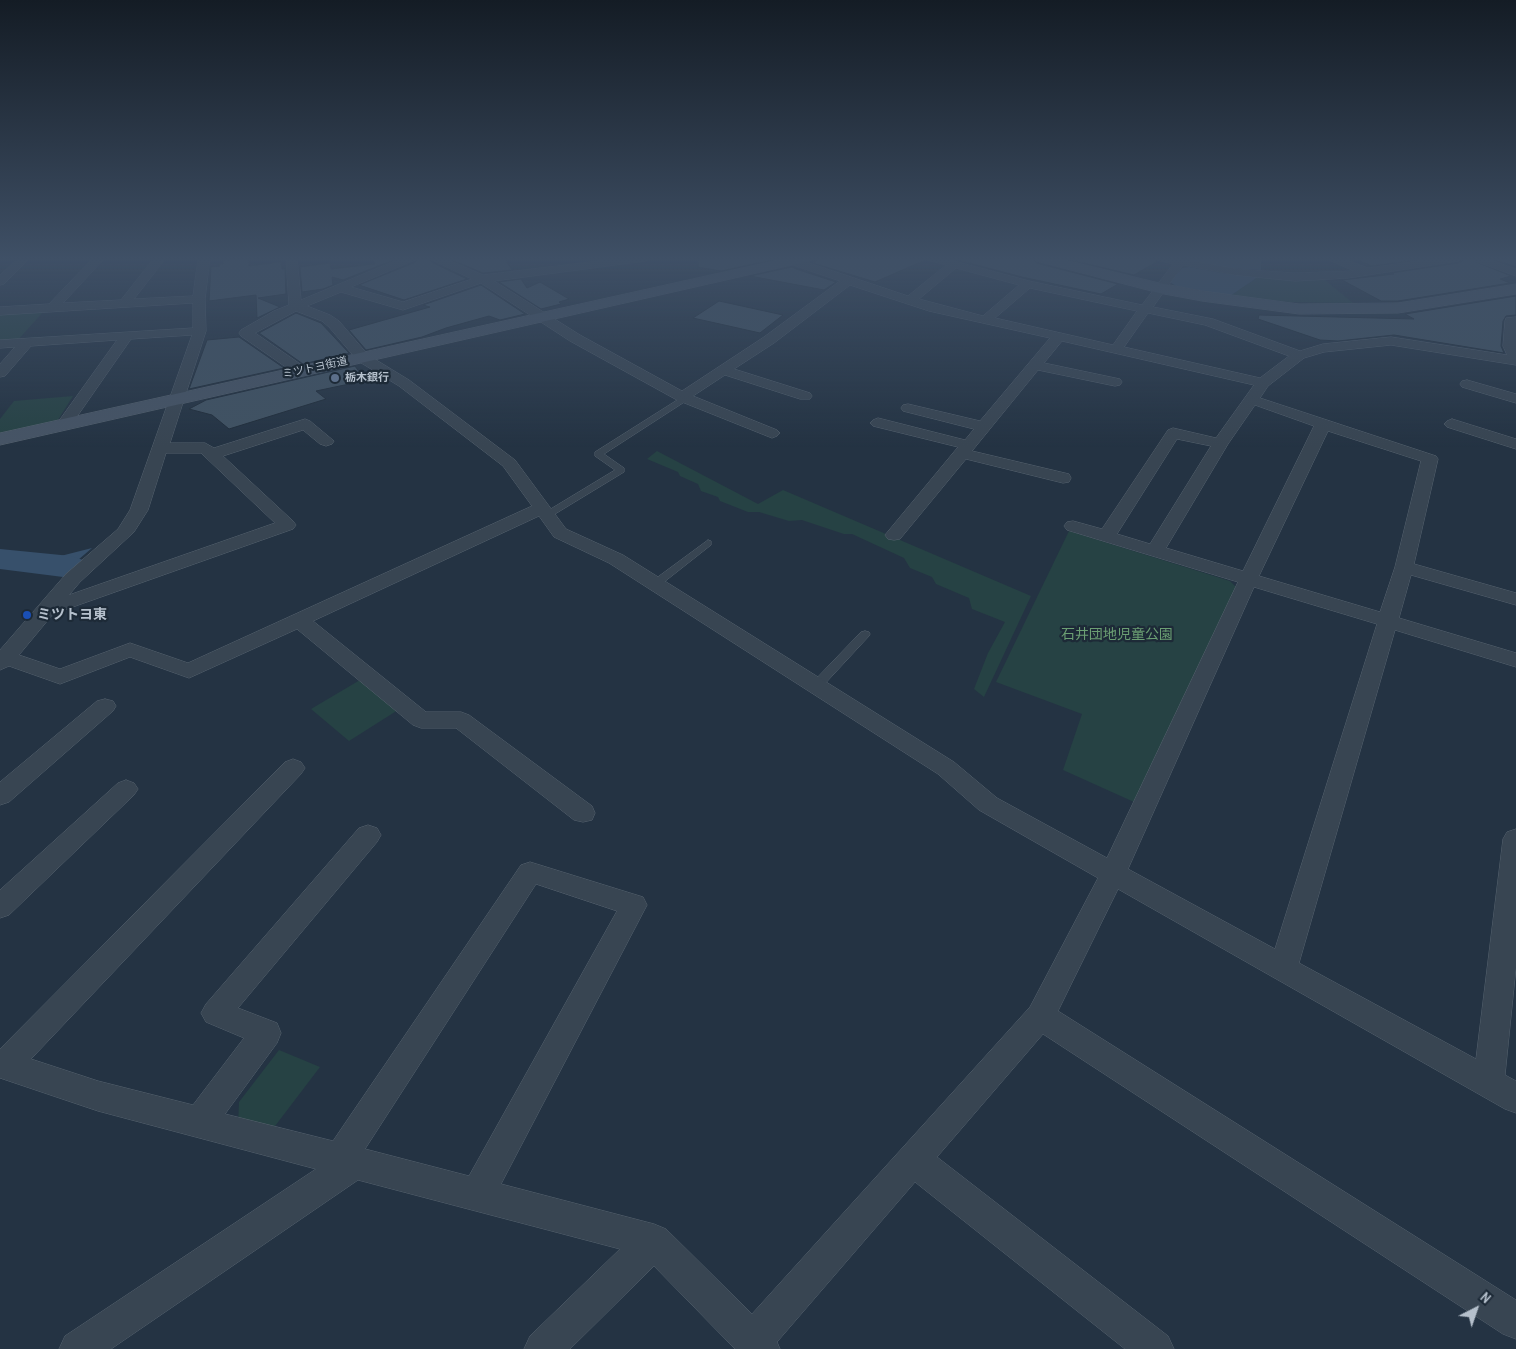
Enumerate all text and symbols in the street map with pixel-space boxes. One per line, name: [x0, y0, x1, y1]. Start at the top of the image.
street label: ミツトヨ街道: [281, 355, 349, 381]
place label: 栃木銀行: [345, 371, 389, 385]
marker: 栃木銀行: [329, 372, 341, 384]
place label: ミツトヨ東: [37, 607, 107, 623]
marker: ミツトヨ東: [21, 609, 33, 621]
park label: 石井団地児童公園: [1061, 627, 1173, 643]
north arrow: [1451, 1284, 1501, 1334]
text: N: [1477, 1288, 1495, 1307]

